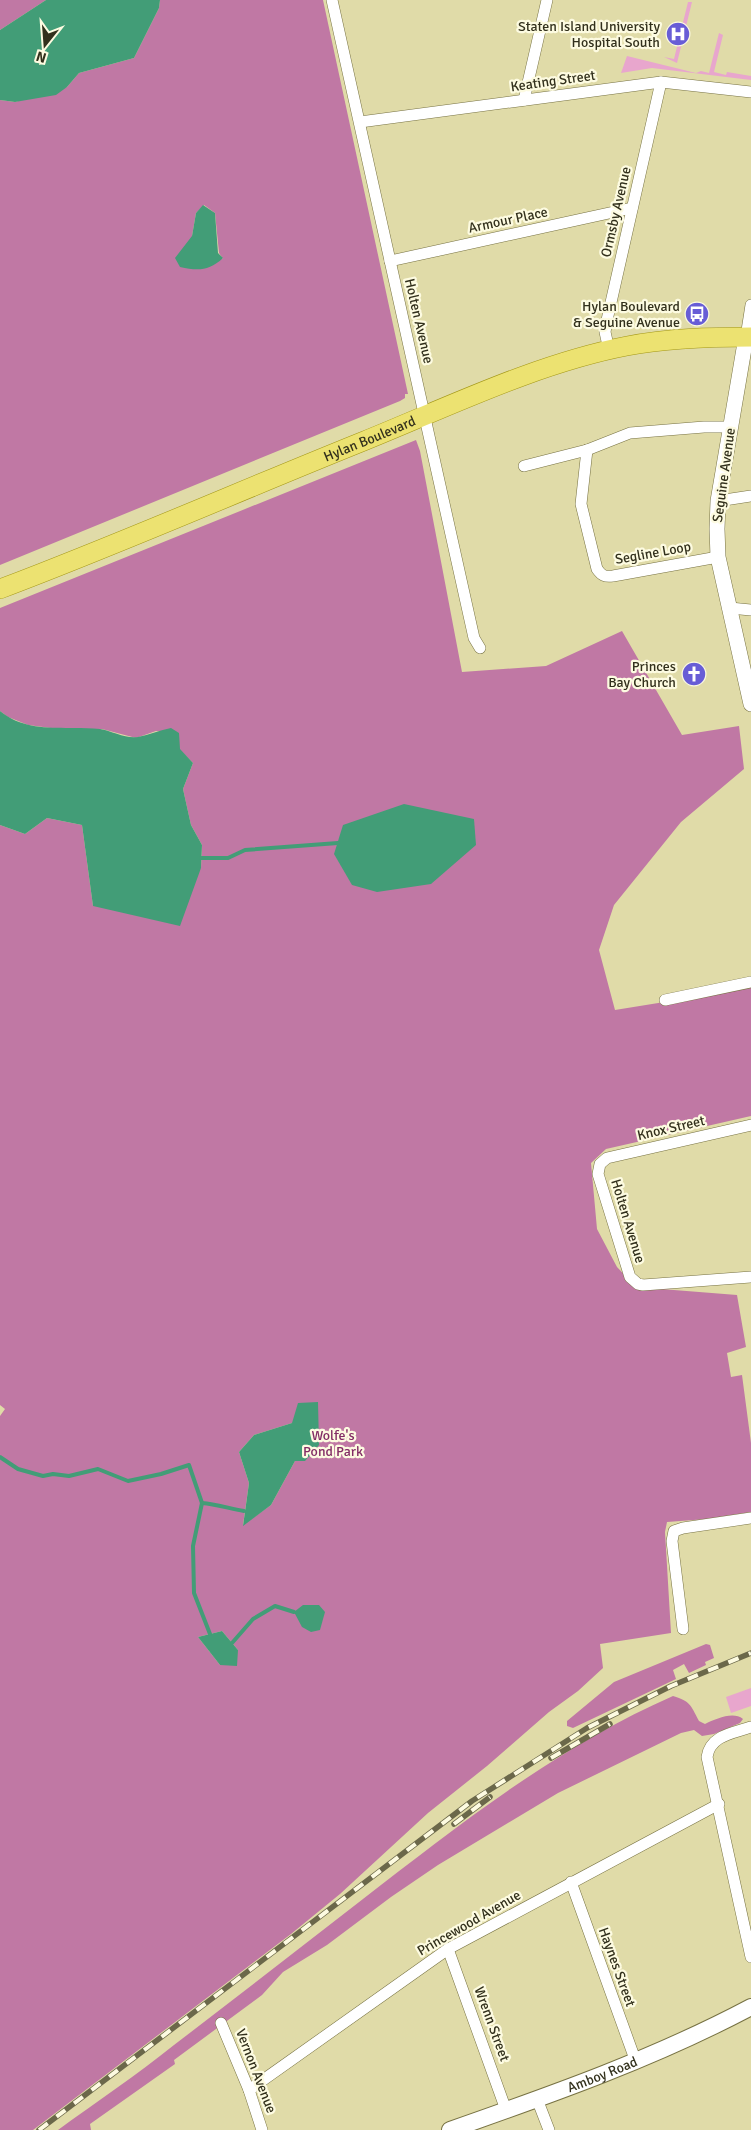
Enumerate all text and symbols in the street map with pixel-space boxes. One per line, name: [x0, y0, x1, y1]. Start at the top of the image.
place label: Staten Island University Hospital South: [518, 18, 660, 51]
north arrow: [20, 20, 70, 70]
hospital icon: Staten Island University Hospital South: [665, 21, 691, 47]
text: N: [34, 47, 48, 67]
street label: Keating Street: [509, 67, 597, 95]
street label: Ormsby Avenue: [597, 165, 635, 259]
street label: Armour Place: [467, 203, 549, 237]
street label: Holten Avenue: [401, 277, 437, 365]
place label: Hylan Boulevard & Seguine Avenue: [573, 298, 680, 331]
bus stop icon: Hylan Boulevard & Seguine Avenue: [684, 301, 710, 327]
street label: Hylan Boulevard: [321, 412, 418, 465]
street label: Seguine Avenue: [709, 427, 739, 523]
street label: Segline Loop: [614, 538, 692, 568]
place label: Princes Bay Church: [608, 658, 676, 691]
church icon: Princes Bay Church: [681, 661, 707, 687]
street label: Knox Street: [635, 1112, 707, 1144]
street label: Holten Avenue: [607, 1177, 649, 1265]
park label: Wolfe's Pond Park: [303, 1427, 363, 1460]
street label: Princewood Avenue: [414, 1886, 524, 1960]
street label: Haynes Street: [595, 1925, 639, 2009]
street label: Wrenn Street: [471, 1984, 513, 2064]
street label: Vernon Avenue: [232, 2026, 280, 2116]
street label: Amboy Road: [565, 2053, 640, 2096]

